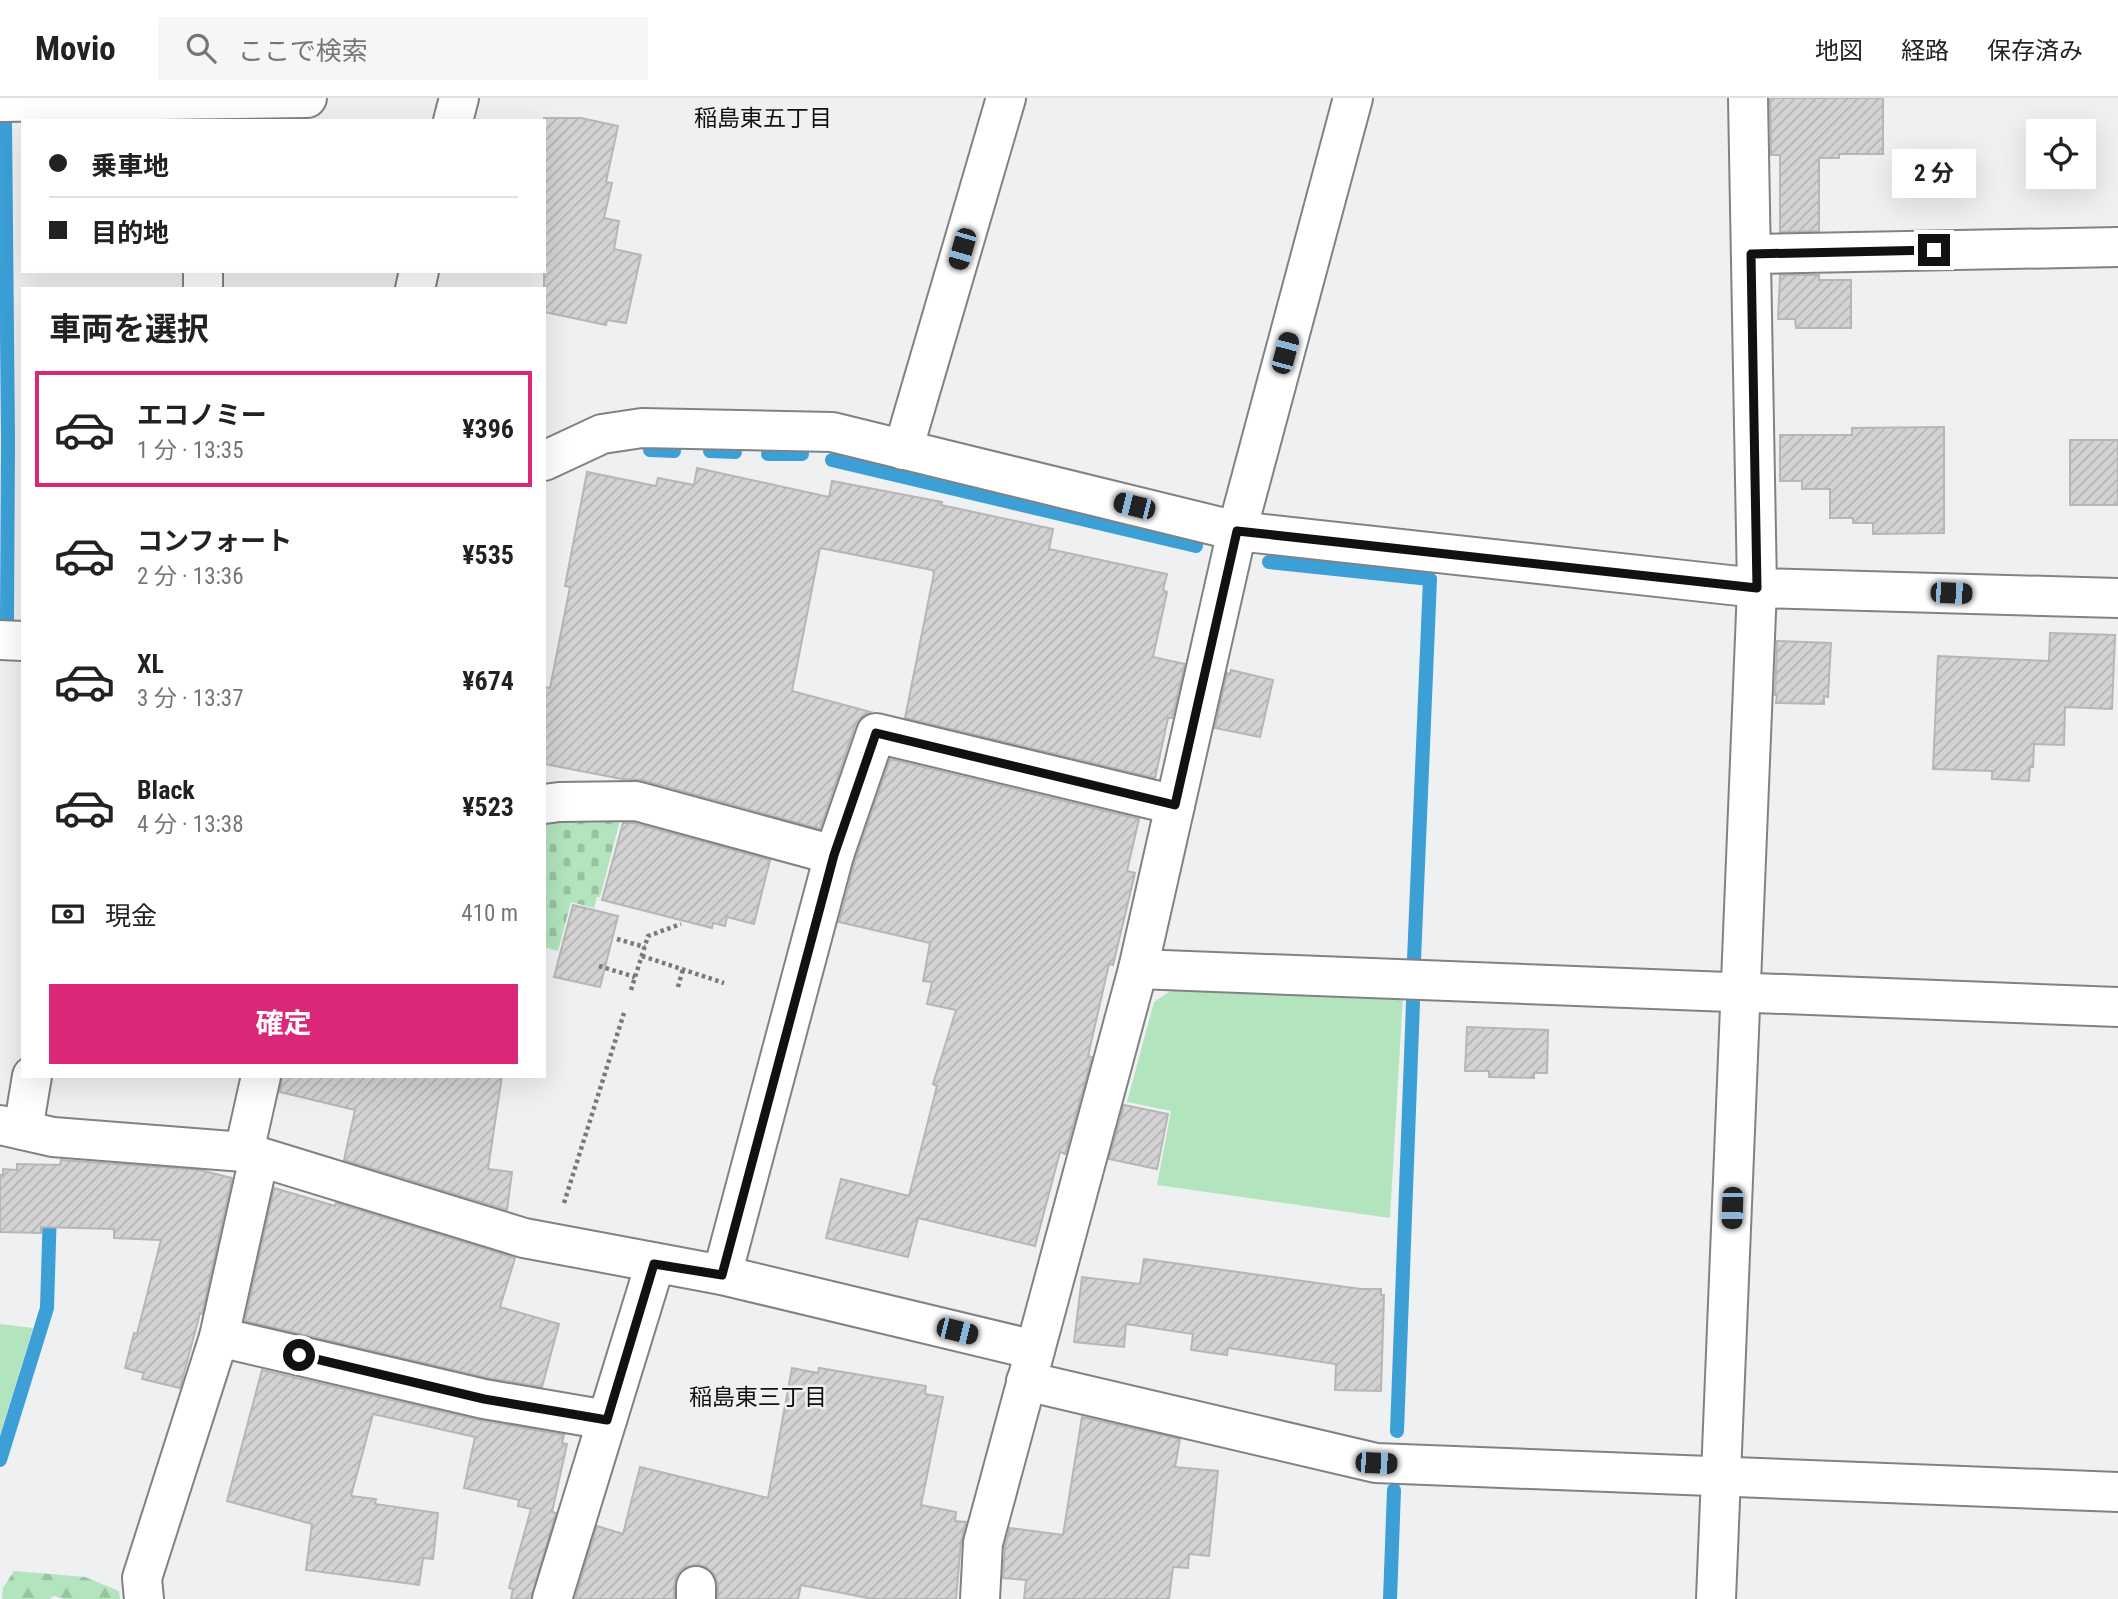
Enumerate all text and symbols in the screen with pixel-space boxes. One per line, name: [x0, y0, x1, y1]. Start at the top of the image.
search box: [158, 17, 648, 80]
text: Movio: [35, 29, 116, 68]
icon: search: [182, 29, 220, 67]
text: ここで検索: [238, 36, 368, 66]
text: 地図: [1815, 37, 1863, 65]
text: 経路: [1901, 37, 1949, 65]
text: 保存済み: [1987, 37, 2083, 65]
district label: 稲島東五丁目: [694, 105, 832, 132]
map controls: [2026, 119, 2096, 189]
button: locate: [2026, 119, 2096, 189]
callout: 2 分: [1892, 149, 1976, 198]
text: 乗車地: [91, 151, 169, 181]
text: 2 分: [1914, 160, 1954, 187]
text: 目的地: [91, 218, 169, 248]
car: [947, 226, 978, 272]
route end: [1918, 234, 1950, 266]
text: 車両を選択: [49, 310, 209, 348]
car: [1270, 330, 1301, 376]
icon: car: [53, 398, 116, 461]
text: エコノミー: [137, 400, 267, 430]
text: ¥396: [462, 414, 514, 444]
text: 1 分 · 13:35: [137, 437, 244, 464]
car: [1112, 491, 1157, 521]
icon: car: [53, 524, 116, 587]
text: コンフォート: [137, 526, 292, 556]
text: ¥535: [462, 540, 514, 570]
text: 2 分 · 13:36: [137, 563, 244, 590]
car: [1930, 582, 1973, 604]
text: XL: [137, 649, 164, 679]
icon: car: [53, 650, 116, 713]
text: ¥674: [462, 666, 514, 696]
text: 3 分 · 13:37: [137, 685, 244, 712]
text: Black: [137, 775, 195, 805]
icon: car: [53, 776, 116, 839]
text: ¥523: [462, 792, 514, 822]
text: 4 分 · 13:38: [137, 811, 244, 838]
icon: cash: [49, 895, 87, 933]
text: 410 m: [461, 900, 518, 927]
text: 現金: [105, 901, 157, 931]
button: 確定: [49, 984, 518, 1064]
car: [1721, 1187, 1744, 1229]
car: [935, 1316, 980, 1346]
route start: [283, 1339, 315, 1371]
district label: 稲島東三丁目: [689, 1384, 827, 1411]
car: [1355, 1452, 1398, 1474]

